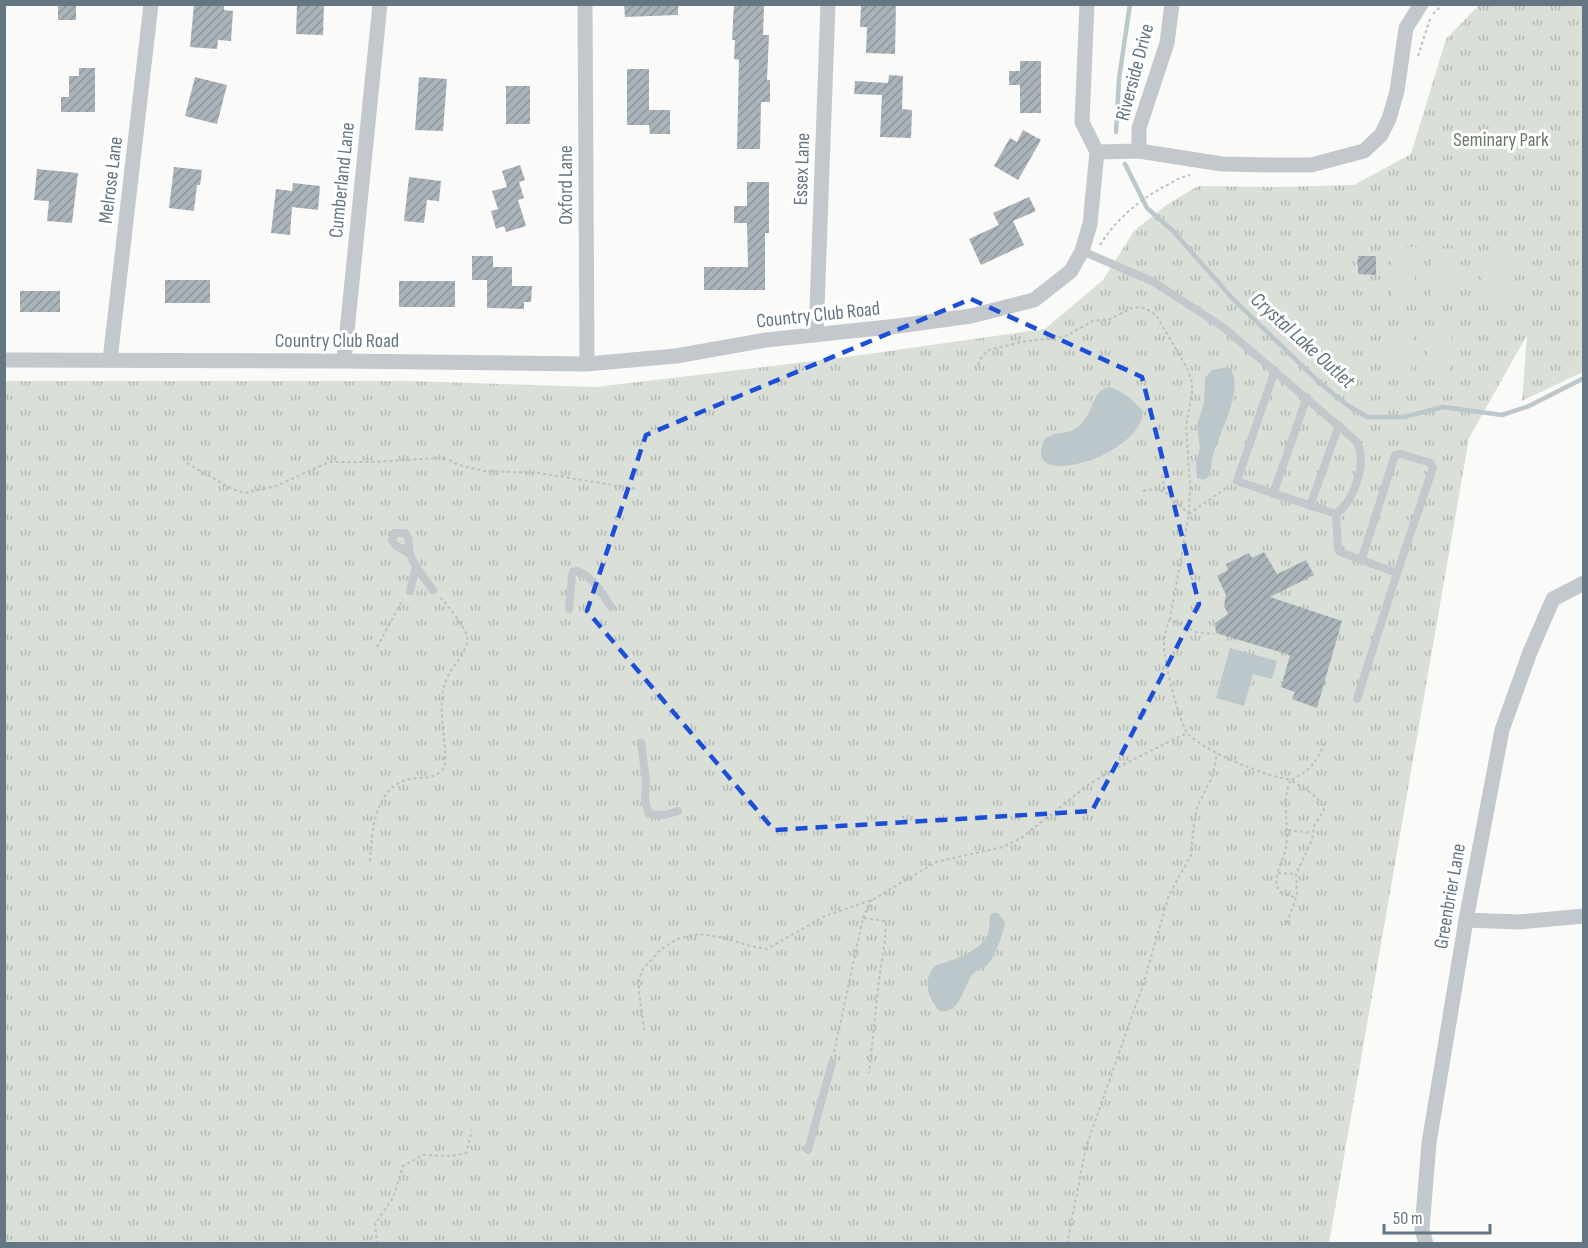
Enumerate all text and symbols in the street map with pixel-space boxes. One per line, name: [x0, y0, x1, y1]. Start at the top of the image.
street label: Riverside Drive: [1111, 21, 1159, 123]
street label: Cumberland Lane: [324, 121, 360, 239]
park label: Seminary Park: [1453, 128, 1549, 152]
street label: Essex Lane: [789, 132, 815, 206]
street label: Melrose Lane: [94, 135, 128, 225]
street label: Oxford Lane: [554, 145, 578, 225]
water label: Crystal Lake Outlet: [1246, 287, 1360, 394]
street label: Country Club Road: [755, 297, 881, 333]
street label: Country Club Road: [275, 329, 399, 353]
street label: Greenbrier Lane: [1429, 842, 1471, 951]
scale bar: [1384, 1197, 1490, 1235]
text: 50 m: [1393, 1208, 1423, 1229]

